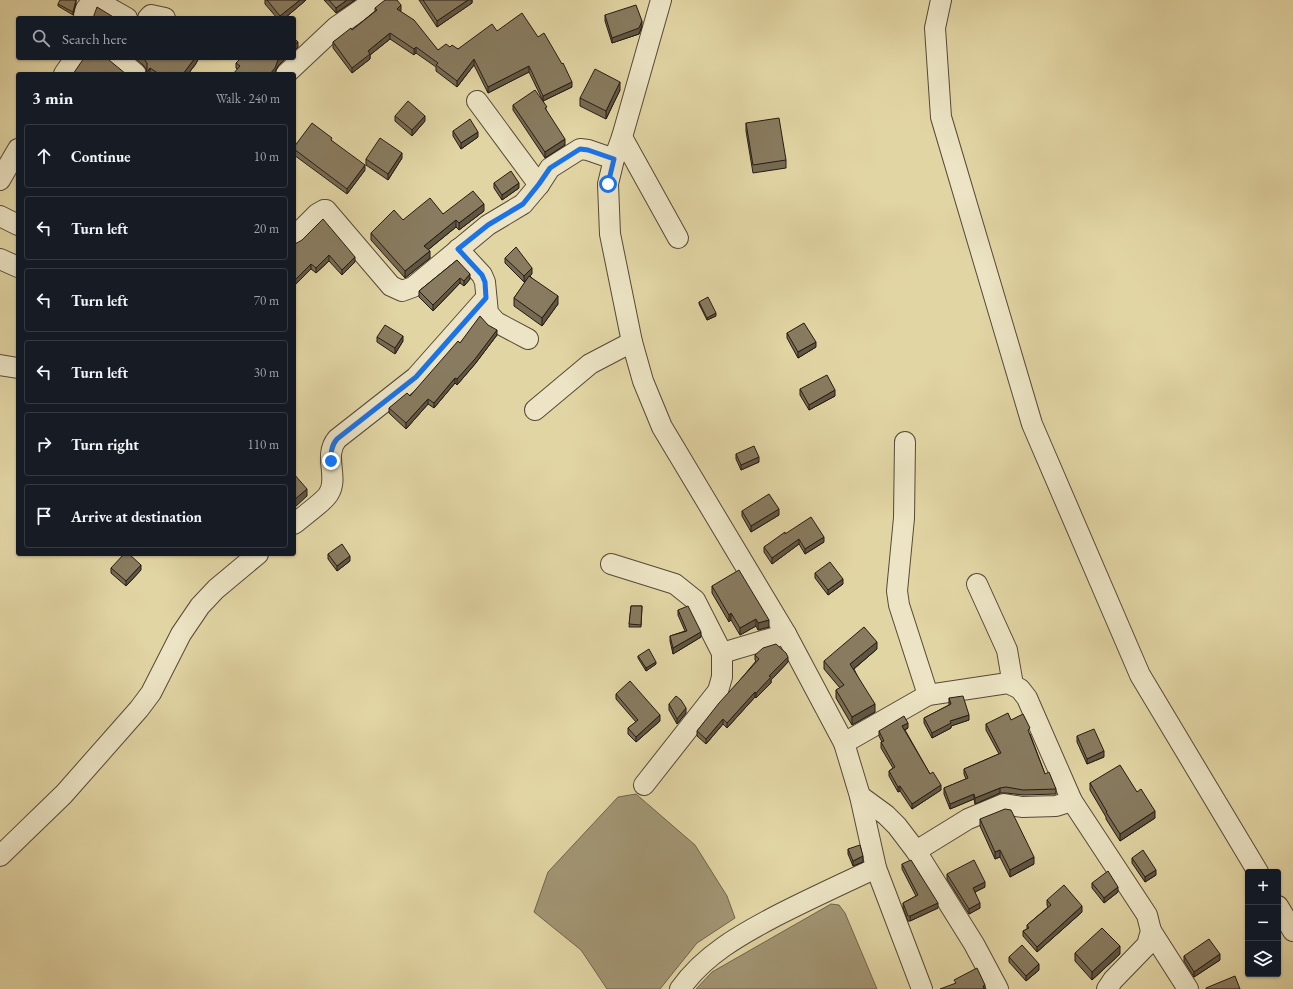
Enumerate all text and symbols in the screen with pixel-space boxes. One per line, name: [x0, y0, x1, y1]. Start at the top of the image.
search box: [16, 16, 296, 60]
icon: search: [30, 27, 52, 49]
text: Search here: [62, 29, 127, 48]
text: 3 min: [32, 87, 73, 109]
text: Walk · 240 m: [216, 90, 280, 107]
icon: ahead: [33, 145, 55, 167]
text: Continue: [71, 147, 131, 166]
text: 10 m: [254, 148, 279, 165]
route start: [599, 175, 617, 193]
icon: left: [33, 217, 55, 239]
text: Turn left: [71, 219, 128, 238]
text: 20 m: [254, 220, 279, 237]
icon: left: [33, 289, 55, 311]
text: Turn left: [71, 291, 128, 310]
text: 70 m: [254, 292, 279, 309]
icon: left: [33, 361, 55, 383]
text: Turn left: [71, 363, 128, 382]
text: 30 m: [254, 364, 279, 381]
icon: right: [33, 433, 55, 455]
text: Turn right: [71, 435, 139, 454]
text: 110 m: [248, 436, 279, 453]
route end: [322, 452, 340, 470]
icon: arrive: [33, 505, 55, 527]
text: Arrive at destination: [71, 507, 202, 526]
map controls: [1245, 869, 1281, 977]
button: +: [1245, 869, 1281, 905]
button: −: [1245, 905, 1281, 941]
button: layers: [1245, 941, 1281, 977]

